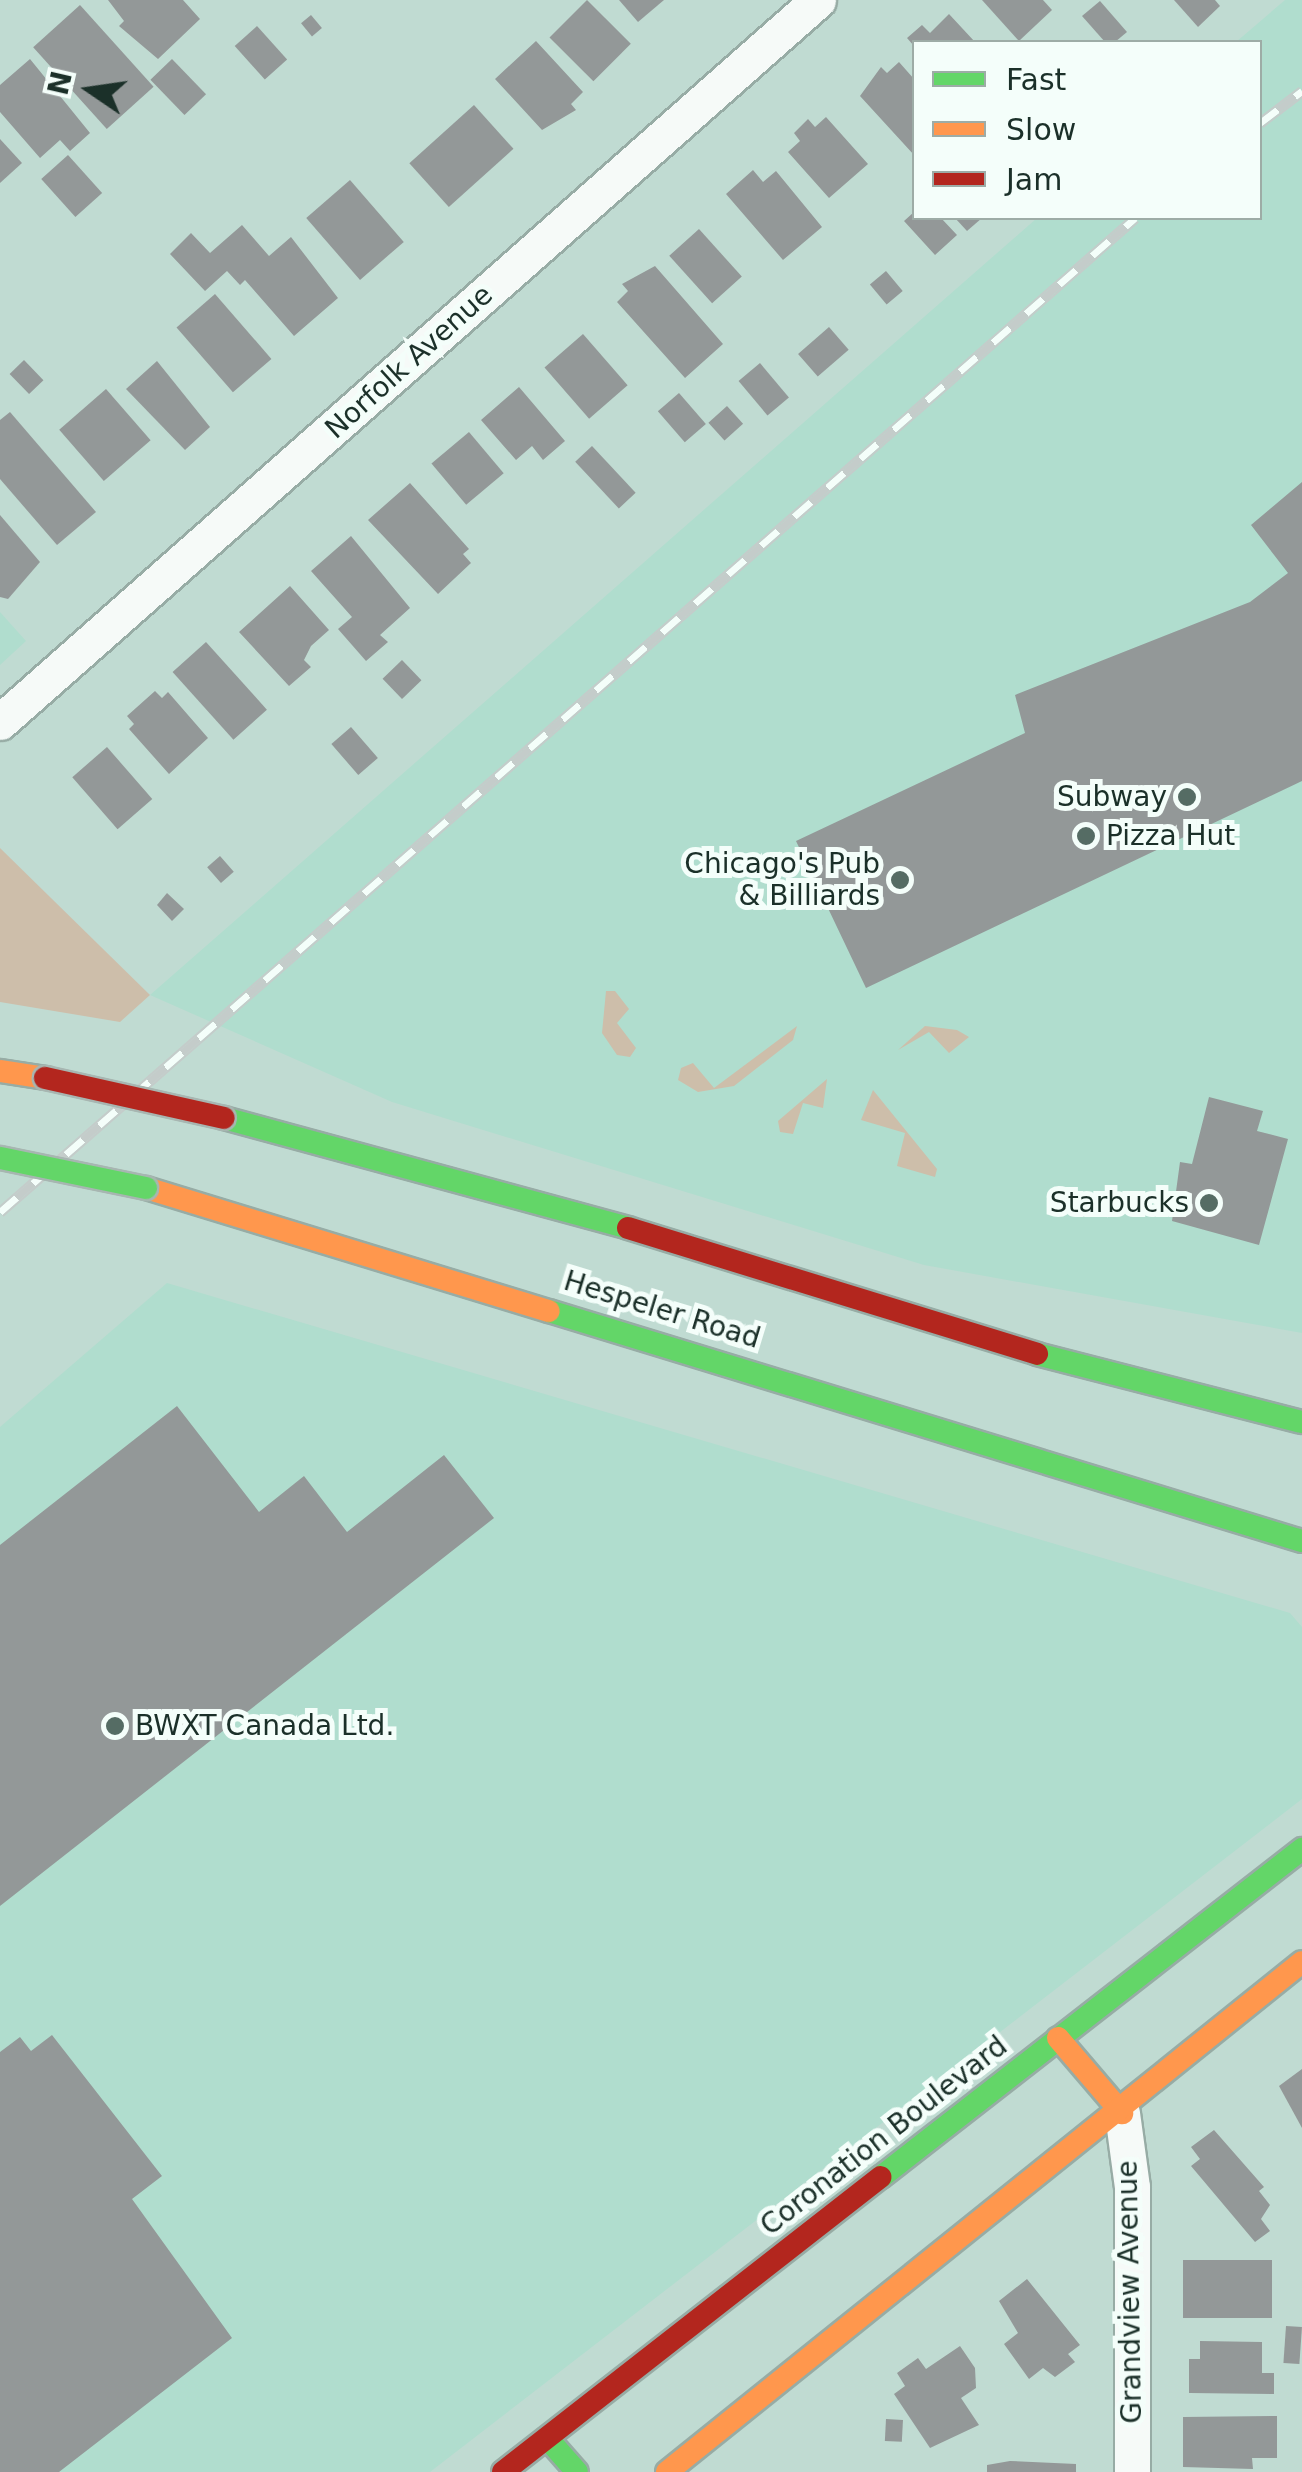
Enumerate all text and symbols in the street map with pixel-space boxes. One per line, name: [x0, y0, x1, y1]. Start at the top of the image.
north arrow: [40, 40, 140, 140]
legend: [912, 40, 1262, 220]
text: Fast: [1006, 62, 1066, 97]
text: N: [42, 68, 79, 98]
text: Slow: [1006, 112, 1076, 147]
text: Jam: [1006, 162, 1062, 197]
street label: Norfolk Avenue: [318, 278, 500, 446]
place label: Subway: [1057, 780, 1167, 814]
marker: Subway: [1176, 786, 1198, 808]
place label: Pizza Hut: [1106, 819, 1235, 853]
marker: Pizza Hut: [1075, 825, 1097, 847]
place label: Chicago's Pub & Billiards: [684, 847, 880, 913]
marker: Chicago's Pub & Billiards: [889, 869, 911, 891]
place label: Starbucks: [1050, 1186, 1189, 1220]
marker: Starbucks: [1198, 1192, 1220, 1214]
street label: Hespeler Road: [560, 1264, 764, 1356]
place label: BWXT Canada Ltd.: [135, 1709, 394, 1743]
marker: BWXT Canada Ltd.: [104, 1715, 126, 1737]
street label: Coronation Boulevard: [754, 2029, 1014, 2243]
street label: Grandview Avenue: [1111, 2160, 1149, 2424]

